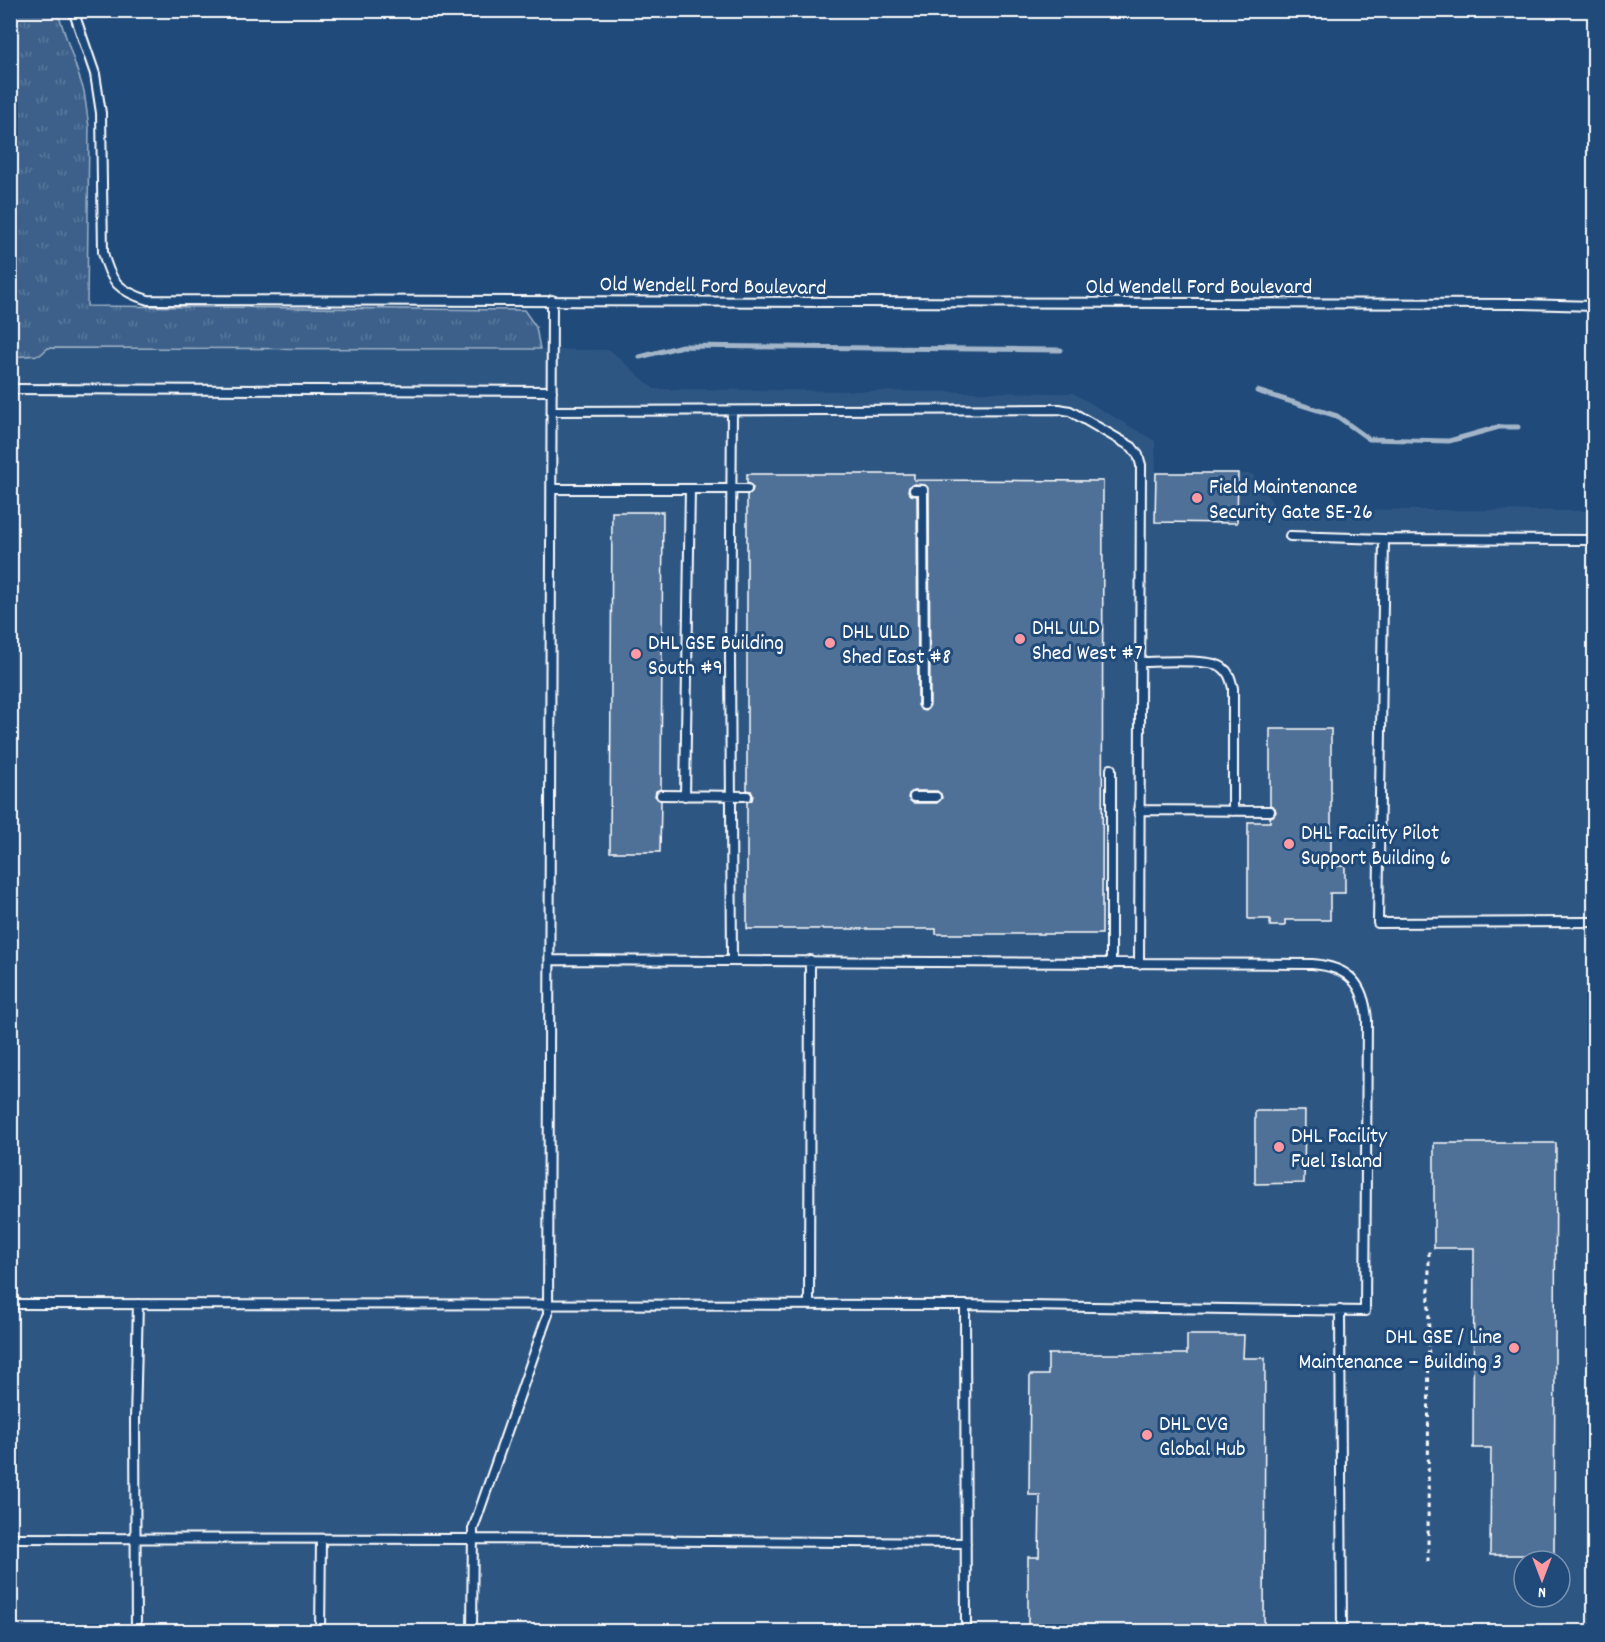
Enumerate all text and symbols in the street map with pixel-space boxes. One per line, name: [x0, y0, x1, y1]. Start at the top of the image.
street label: Old Wendell Ford Boulevard: [599, 270, 827, 305]
street label: Old Wendell Ford Boulevard: [1086, 273, 1312, 304]
place label: Field Maintenance Security Gate SE-26: [1209, 473, 1373, 529]
marker: Field Maintenance Security Gate SE-26: [1190, 491, 1204, 505]
place label: DHL ULD Shed West #7: [1032, 614, 1143, 670]
place label: DHL ULD Shed East #8: [842, 618, 951, 674]
place label: DHL GSE Building South #9: [648, 629, 784, 685]
marker: DHL ULD Shed West #7: [1013, 632, 1027, 646]
marker: DHL ULD Shed East #8: [823, 636, 837, 650]
marker: DHL GSE Building South #9: [629, 647, 643, 661]
place label: DHL Facility Pilot Support Building 6: [1301, 819, 1451, 875]
marker: DHL Facility Pilot Support Building 6: [1282, 837, 1296, 851]
place label: DHL Facility Fuel Island: [1291, 1122, 1388, 1178]
marker: DHL Facility Fuel Island: [1272, 1140, 1286, 1154]
place label: DHL GSE / Line Maintenance – Building 3: [1299, 1323, 1502, 1379]
marker: DHL GSE / Line Maintenance – Building 3: [1507, 1341, 1521, 1355]
place label: DHL CVG Global Hub: [1159, 1410, 1246, 1466]
marker: DHL CVG Global Hub: [1140, 1428, 1154, 1442]
north arrow: [1512, 1549, 1572, 1609]
text: N: [1538, 1580, 1546, 1603]

